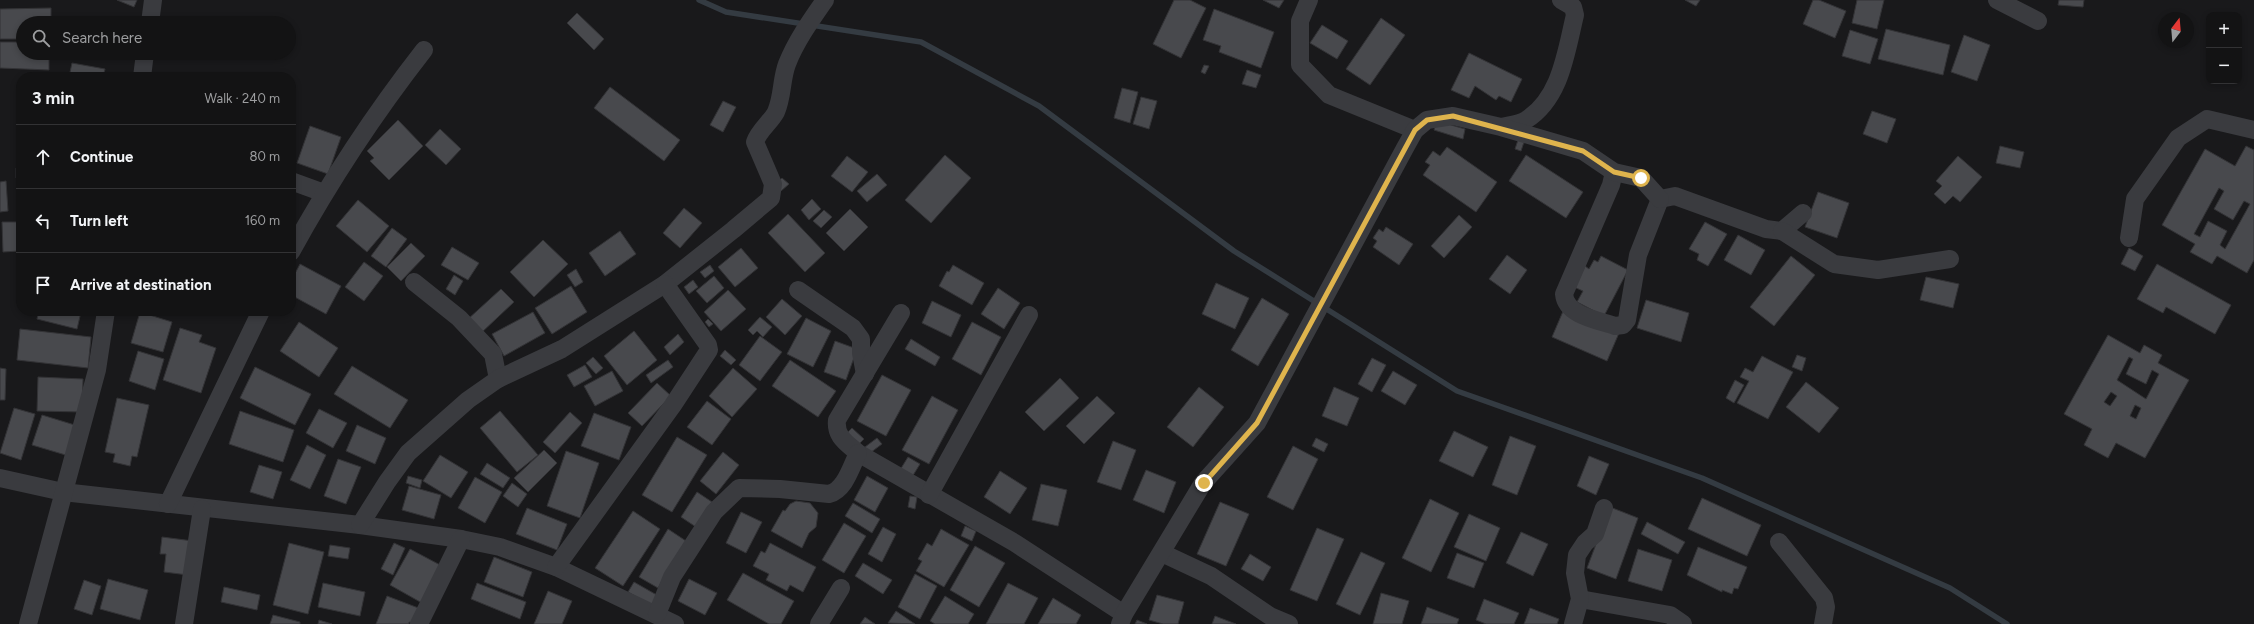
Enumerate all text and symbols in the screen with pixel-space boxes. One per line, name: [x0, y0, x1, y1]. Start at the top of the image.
north arrow: [2158, 12, 2194, 48]
map controls: [2206, 12, 2242, 84]
button: +: [2206, 12, 2242, 48]
search box: [16, 16, 296, 60]
icon: search: [30, 27, 52, 49]
text: Search here: [62, 29, 142, 47]
button: −: [2206, 48, 2242, 84]
text: 3 min: [32, 88, 74, 108]
text: Walk · 240 m: [205, 91, 280, 106]
icon: ahead: [32, 146, 54, 168]
text: Continue: [70, 148, 133, 166]
text: 80 m: [249, 149, 280, 164]
route start: [1632, 169, 1650, 187]
icon: left: [32, 210, 54, 232]
text: Turn left: [70, 212, 128, 230]
text: 160 m: [245, 213, 280, 228]
icon: arrive: [32, 274, 54, 296]
text: Arrive at destination: [70, 276, 211, 294]
route end: [1195, 474, 1213, 492]

